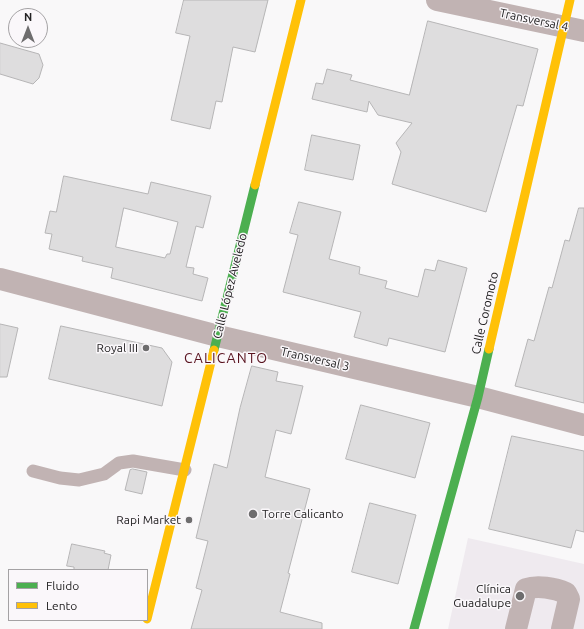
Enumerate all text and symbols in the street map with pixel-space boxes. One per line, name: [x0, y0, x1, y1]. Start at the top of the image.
street label: Transversal 4: [498, 6, 570, 34]
north arrow: [8, 8, 48, 48]
text: N: [24, 11, 32, 23]
street label: Calle López Aveledo: [210, 232, 250, 340]
street label: Calle Coromoto: [469, 270, 501, 356]
place label: Royal III: [97, 341, 138, 355]
marker: Royal III: [141, 343, 151, 353]
street label: Transversal 3: [279, 344, 351, 374]
district label: CALICANTO: [184, 350, 268, 366]
place label: Torre Calicanto: [262, 507, 343, 521]
marker: Torre Calicanto: [247, 508, 259, 520]
place label: Rapi Market: [116, 513, 181, 527]
marker: Rapi Market: [184, 515, 194, 525]
legend: [8, 569, 148, 621]
text: Fluido: [46, 579, 79, 592]
place label: Clínica Guadalupe: [453, 582, 511, 610]
marker: Clínica Guadalupe: [514, 590, 526, 602]
text: Lento: [46, 599, 77, 612]

